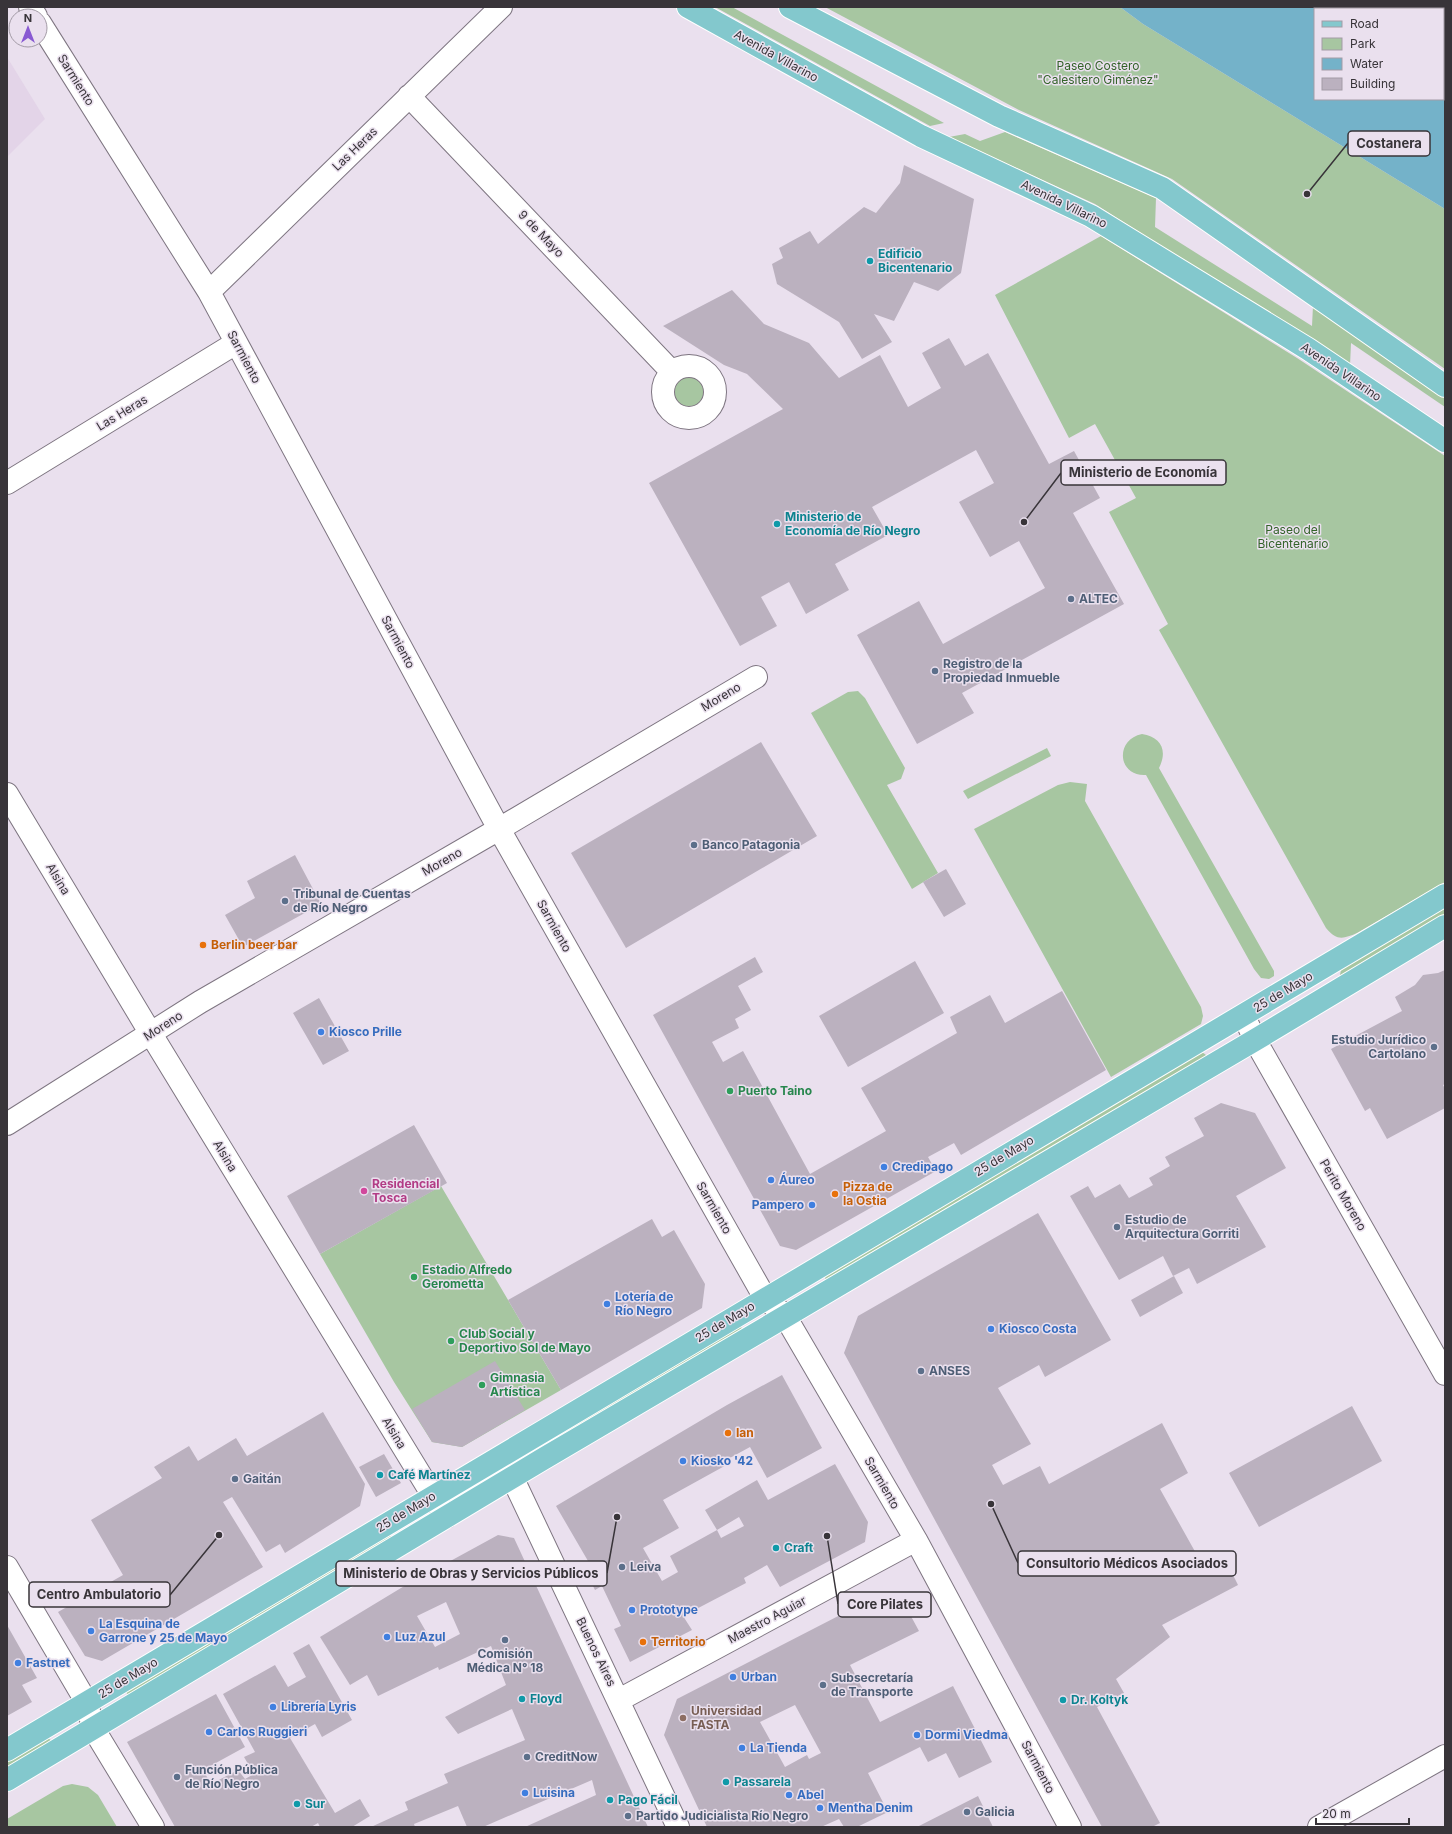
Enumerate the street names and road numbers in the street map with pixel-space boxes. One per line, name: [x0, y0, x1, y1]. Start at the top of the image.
street label: Avenida Villarino: [731, 26, 821, 85]
street label: Sarmiento: [55, 51, 98, 108]
street label: Las Heras: [329, 124, 380, 174]
street label: Avenida Villarino: [1019, 176, 1110, 231]
street label: 9 de Mayo: [515, 207, 567, 260]
street label: Sarmiento: [224, 328, 265, 386]
street label: Avenida Villarino: [1298, 339, 1384, 404]
street label: Las Heras: [94, 392, 150, 434]
street label: Sarmiento: [378, 613, 419, 671]
street label: Moreno: [698, 679, 743, 714]
street label: Moreno: [419, 844, 464, 879]
street label: Alsina: [43, 860, 74, 897]
street label: Sarmiento: [534, 897, 575, 955]
street label: 25 de Mayo: [1250, 968, 1315, 1015]
street label: Moreno: [140, 1007, 185, 1044]
street label: 25 de Mayo: [971, 1132, 1036, 1179]
street label: Alsina: [210, 1137, 241, 1174]
street label: Perito Moreno: [1317, 1156, 1370, 1233]
street label: Sarmiento: [694, 1179, 735, 1236]
street label: 25 de Mayo: [692, 1298, 757, 1345]
street label: Alsina: [379, 1414, 410, 1451]
street label: Sarmiento: [862, 1454, 903, 1511]
street label: 25 de Mayo: [373, 1488, 438, 1535]
street label: Maestro Aguiar: [725, 1592, 809, 1647]
street label: Buenos Aires: [573, 1615, 620, 1689]
street label: 25 de Mayo: [95, 1654, 160, 1701]
street label: Sarmiento: [1018, 1738, 1059, 1796]

